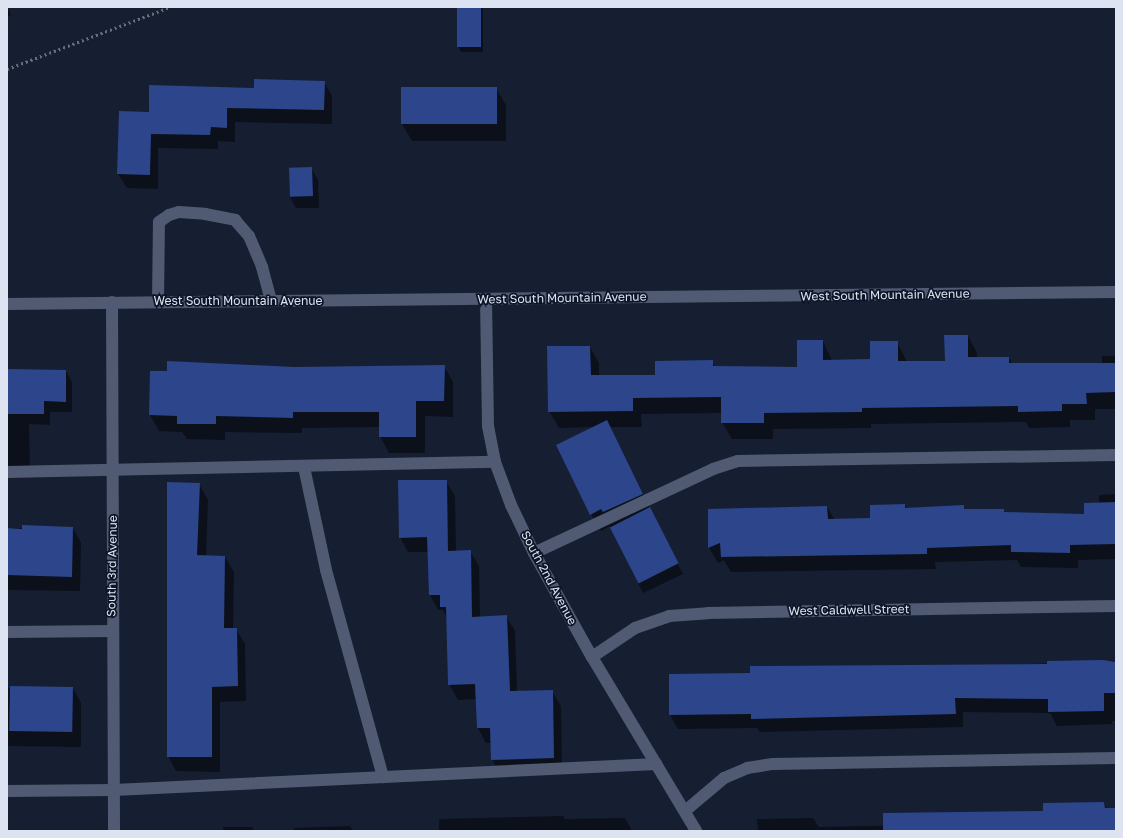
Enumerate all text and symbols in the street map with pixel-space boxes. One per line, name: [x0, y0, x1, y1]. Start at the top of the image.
street label: West South Mountain Avenue: [800, 286, 970, 304]
street label: West South Mountain Avenue: [477, 289, 647, 307]
street label: West South Mountain Avenue: [153, 294, 323, 308]
street label: South 3rd Avenue: [104, 515, 120, 617]
street label: South 2nd Avenue: [518, 529, 580, 627]
street label: West Caldwell Street: [788, 602, 910, 618]

